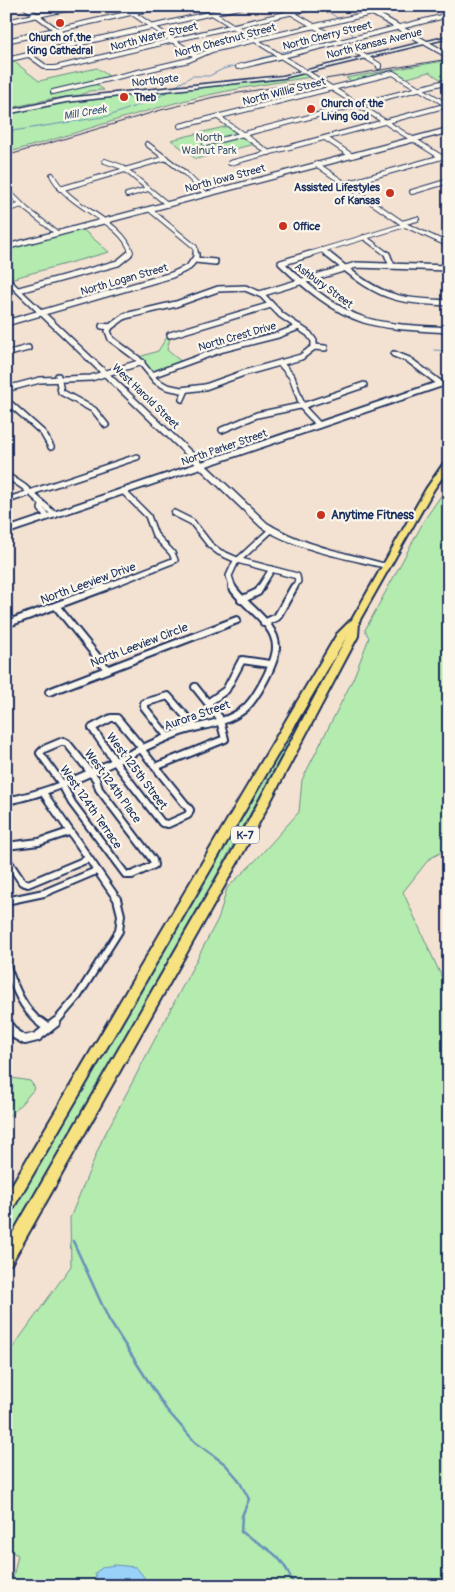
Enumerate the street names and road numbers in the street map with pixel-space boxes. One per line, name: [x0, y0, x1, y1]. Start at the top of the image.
street label: North Cherry Street: [281, 18, 374, 53]
street label: North Water Street: [109, 19, 200, 54]
street label: North Chestnut Street: [173, 21, 278, 60]
street label: North Kansas Avenue: [325, 25, 424, 62]
street label: Northgate: [131, 72, 180, 89]
street label: North Willie Street: [241, 75, 328, 108]
street label: North Iowa Street: [183, 161, 267, 195]
street label: Ashbury Street: [292, 260, 356, 311]
street label: North Logan Street: [79, 261, 170, 298]
street label: North Crest Drive: [197, 319, 278, 354]
street label: West Harold Street: [109, 361, 182, 432]
street label: North Parker Street: [179, 426, 269, 468]
street label: North Leeview Drive: [38, 559, 138, 608]
street label: North Leeview Circle: [88, 620, 190, 671]
street label: Aurora Street: [162, 697, 232, 734]
street label: West 125th Street: [103, 730, 171, 813]
street label: West 124th Place: [81, 747, 144, 826]
street label: West 124th Terrace: [56, 763, 125, 852]
road number: K-7: [231, 826, 259, 844]

